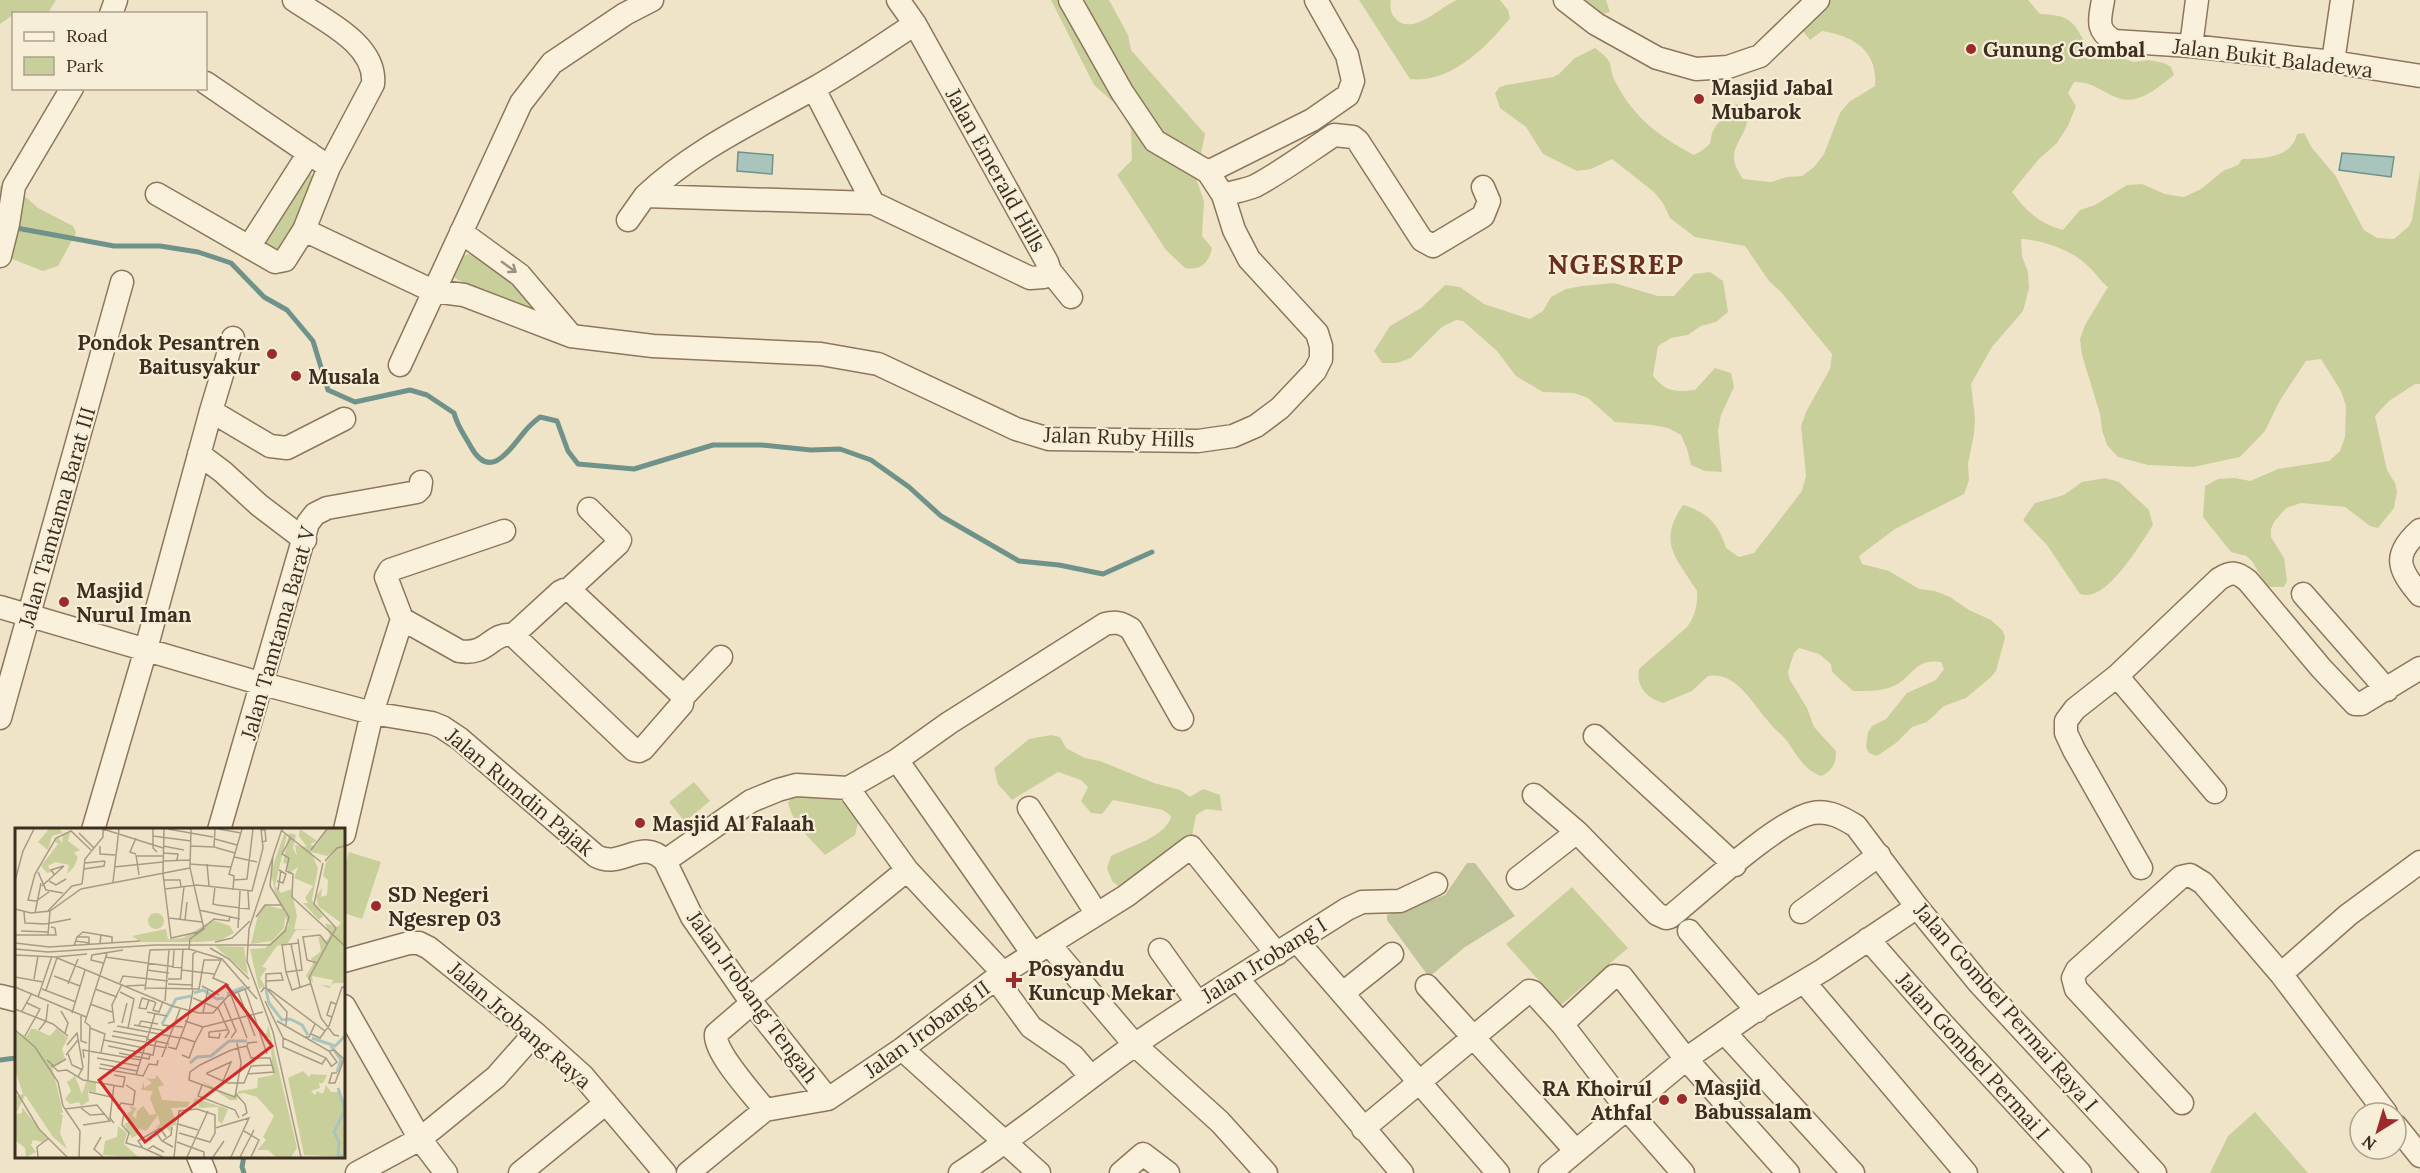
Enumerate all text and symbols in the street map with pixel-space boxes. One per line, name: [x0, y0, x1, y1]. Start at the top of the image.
legend: [12, 12, 207, 90]
text: Road: [66, 24, 108, 47]
street label: Jalan Bukit Baladewa: [2170, 32, 2375, 84]
place label: Gunung Gombal: [1983, 36, 2146, 63]
marker: Gunung Gombal: [1964, 42, 1978, 56]
text: Park: [66, 54, 104, 77]
place label: Masjid Jabal Mubarok: [1711, 74, 1834, 125]
street label: Jalan Emerald Hills: [939, 82, 1052, 257]
marker: Masjid Jabal Mubarok: [1692, 92, 1706, 106]
district label: NGESREP: [1547, 247, 1685, 281]
one-way arrow: [500, 261, 516, 273]
place label: Pondok Pesantren Baitusyakur: [77, 329, 260, 380]
marker: Pondok Pesantren Baitusyakur: [265, 347, 279, 361]
place label: Musala: [308, 363, 380, 390]
marker: Musala: [289, 369, 303, 383]
street label: Jalan Tamtama Barat III: [12, 404, 101, 631]
street label: Jalan Ruby Hills: [1042, 421, 1195, 453]
street label: Jalan Tamtama Barat V: [234, 522, 322, 744]
place label: Masjid Nurul Iman: [76, 577, 191, 628]
marker: Masjid Nurul Iman: [57, 595, 71, 609]
street label: Jalan Rumdin Pajak: [440, 721, 600, 862]
place label: Masjid Al Falaah: [652, 810, 815, 837]
marker: Masjid Al Falaah: [633, 816, 647, 830]
inset map: [15, 828, 345, 1158]
place label: SD Negeri Ngesrep 03: [388, 881, 501, 932]
street label: Jalan Gombel Permai Raya I: [1907, 896, 2104, 1117]
marker: SD Negeri Ngesrep 03: [369, 899, 383, 913]
street label: Jalan Jrobang Tengah: [681, 905, 825, 1089]
street label: Jalan Jrobang I: [1196, 911, 1331, 1010]
street label: Jalan Jrobang Raya: [442, 955, 597, 1095]
place label: Posyandu Kuncup Mekar: [1028, 955, 1175, 1006]
street label: Jalan Gombel Permai I: [1890, 966, 2055, 1145]
marker: Posyandu Kuncup Mekar: [1005, 971, 1023, 989]
street label: Jalan Jrobang II: [858, 974, 995, 1084]
place label: Masjid Babussalam: [1694, 1074, 1812, 1125]
place label: RA Khoirul Athfal: [1542, 1075, 1652, 1126]
marker: Masjid Babussalam: [1675, 1092, 1689, 1106]
marker: RA Khoirul Athfal: [1657, 1093, 1671, 1107]
north arrow: [2348, 1101, 2408, 1161]
text: N: [2358, 1131, 2380, 1155]

